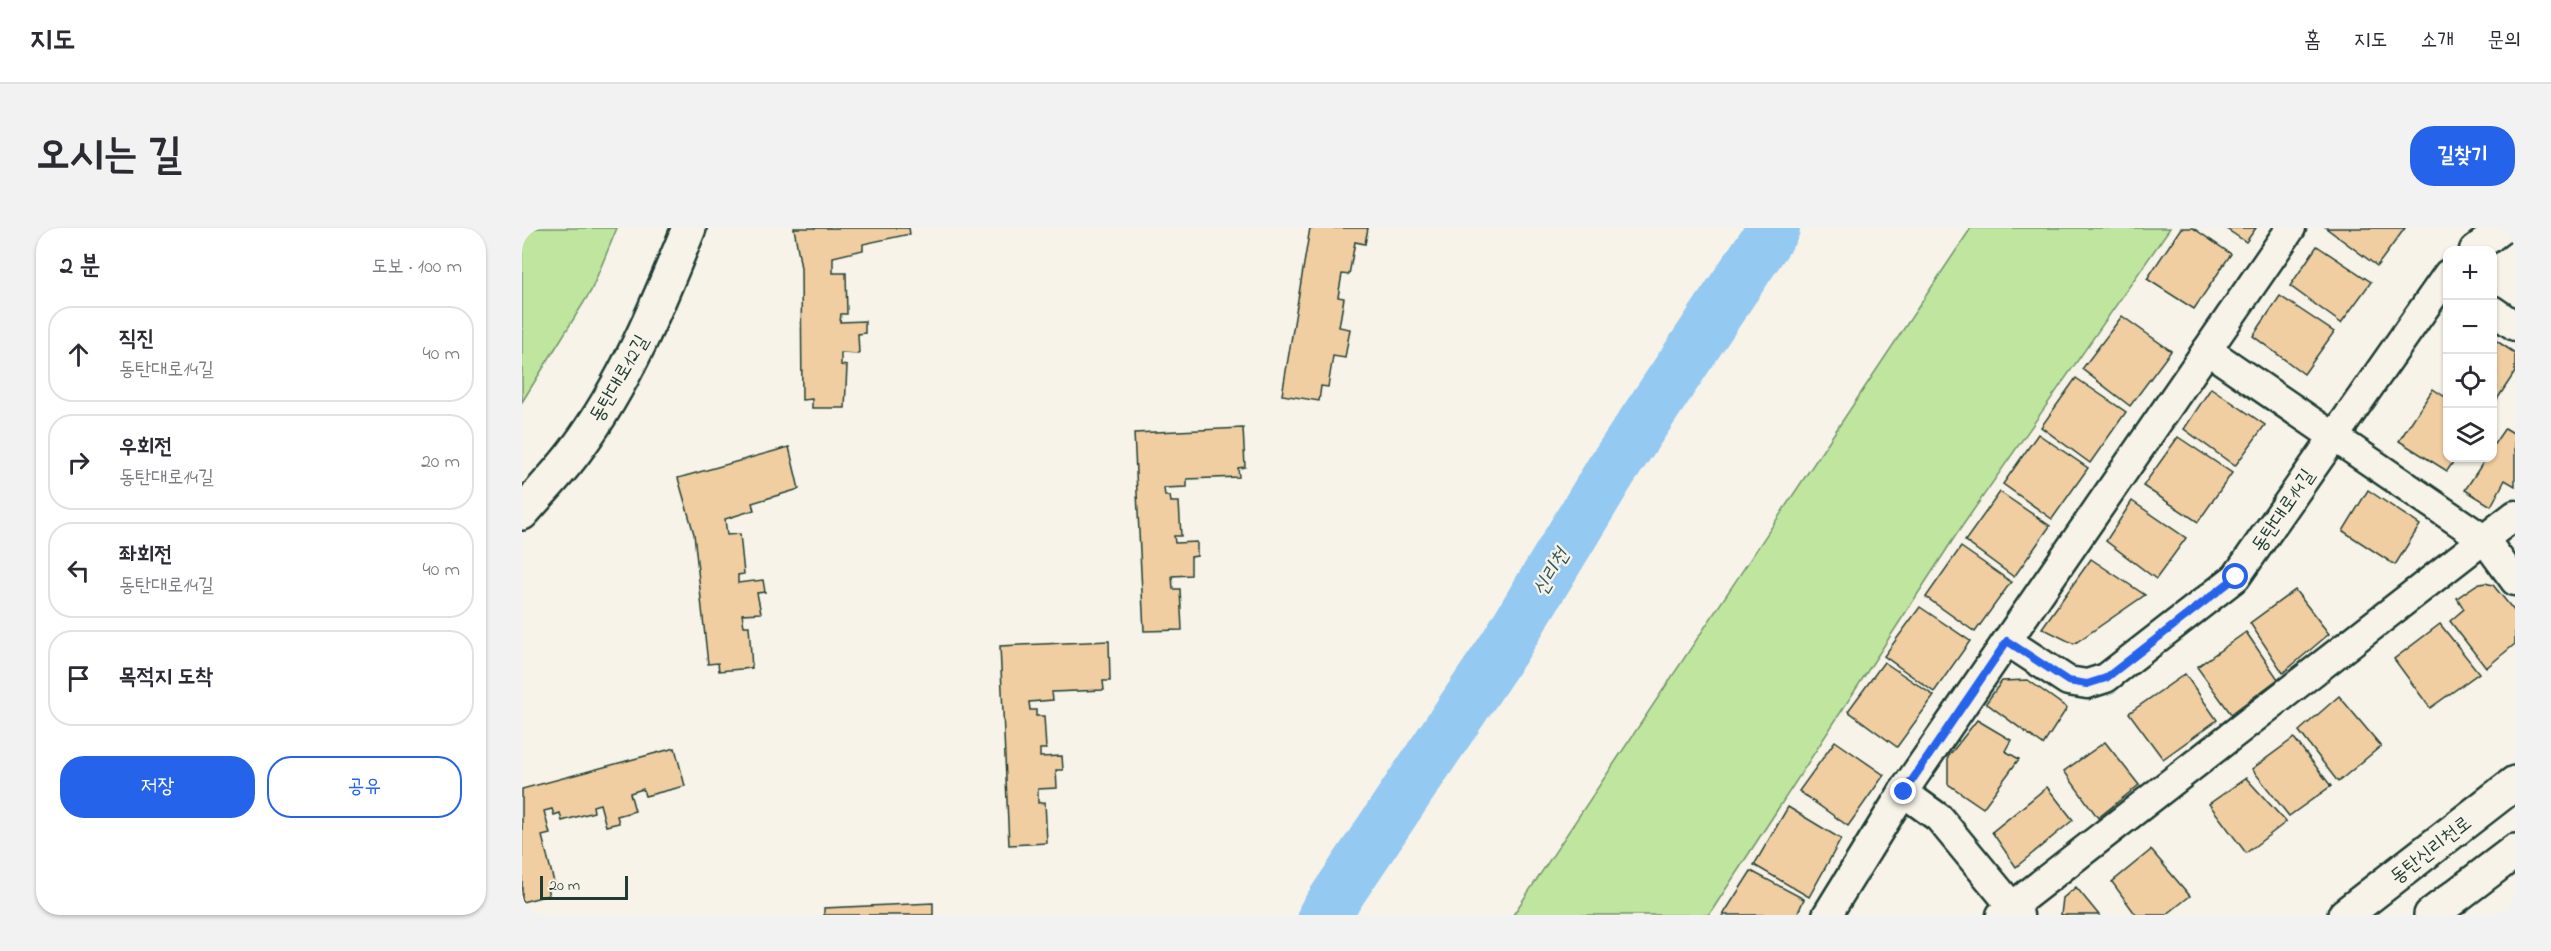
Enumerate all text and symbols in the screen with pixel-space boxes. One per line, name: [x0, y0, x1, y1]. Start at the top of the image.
text: 지도: [30, 21, 75, 62]
text: 홈: [2304, 26, 2321, 56]
text: 지도: [2354, 26, 2387, 56]
text: 소개: [2420, 26, 2454, 56]
text: 문의: [2487, 26, 2521, 56]
text: 오시는 길: [36, 126, 182, 187]
button: 길찾기: [2410, 126, 2515, 186]
map controls: [2443, 246, 2497, 462]
button: +: [2443, 246, 2497, 300]
text: 2 분: [60, 248, 100, 286]
text: 도보 · 100 m: [371, 253, 462, 282]
button: −: [2443, 300, 2497, 354]
text: 직진: [119, 324, 154, 356]
street label: 동탄대로12길: [583, 330, 657, 428]
icon: ahead: [62, 338, 95, 371]
text: 40 m: [423, 340, 460, 369]
button: locate: [2443, 354, 2497, 408]
text: 동탄대로14길: [119, 356, 214, 385]
button: layers: [2443, 408, 2497, 462]
text: 우회전: [119, 432, 172, 464]
icon: right: [62, 446, 95, 479]
text: 20 m: [421, 448, 460, 477]
text: 동탄대로14길: [119, 464, 214, 493]
street label: 동탄대로14길: [2245, 464, 2323, 559]
text: 좌회전: [119, 540, 172, 572]
water label: 신리천: [1526, 542, 1579, 602]
icon: left: [62, 554, 95, 587]
text: 40 m: [423, 556, 460, 585]
route start: [2222, 563, 2248, 589]
text: 동탄대로14길: [119, 572, 214, 601]
icon: arrive: [62, 662, 95, 695]
text: 목적지 도착: [119, 662, 213, 694]
button: 저장: [60, 756, 255, 818]
button: 공유: [267, 756, 462, 818]
route end: [1890, 778, 1916, 804]
street label: 동탄신리천로: [2385, 810, 2479, 892]
scale bar: [540, 873, 628, 900]
text: 20 m: [549, 874, 580, 898]

